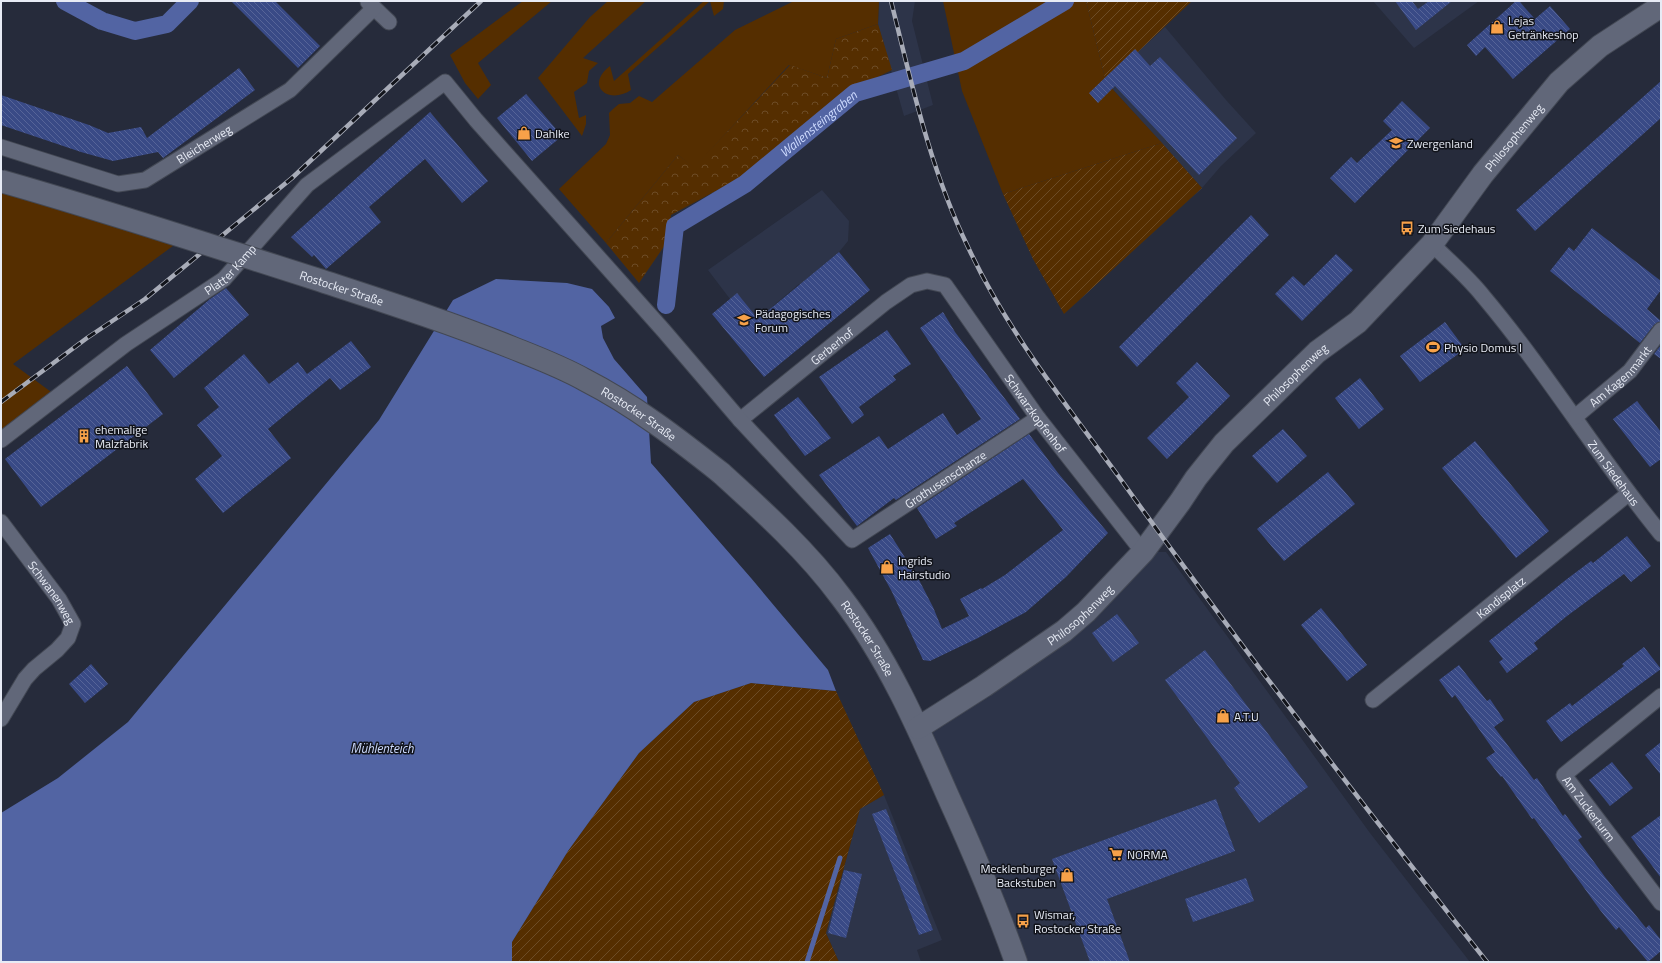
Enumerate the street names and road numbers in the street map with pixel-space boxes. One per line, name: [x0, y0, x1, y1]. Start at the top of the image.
street label: Philosophenweg: [1480, 99, 1548, 175]
street label: Bleicherweg: [172, 119, 235, 168]
street label: Platter Kamp: [200, 240, 260, 299]
street label: Rostocker Straße: [297, 265, 386, 310]
street label: Gerberhof: [806, 322, 858, 369]
street label: Philosophenweg: [1258, 338, 1331, 410]
street label: Am Kagenmarkt: [1584, 341, 1656, 411]
street label: Schwarzkopfenhof: [1000, 370, 1071, 457]
street label: Rostocker Straße: [598, 381, 681, 445]
street label: Zum Siedehaus: [1584, 436, 1645, 510]
street label: Grothusenschanze: [901, 445, 990, 513]
street label: Schwanenweg: [24, 556, 81, 627]
street label: Kandisplatz: [1472, 571, 1529, 623]
street label: Philosophenweg: [1043, 580, 1117, 650]
street label: Rostocker Straße: [837, 596, 899, 680]
street label: Am Zuckerturm: [1558, 771, 1621, 845]

